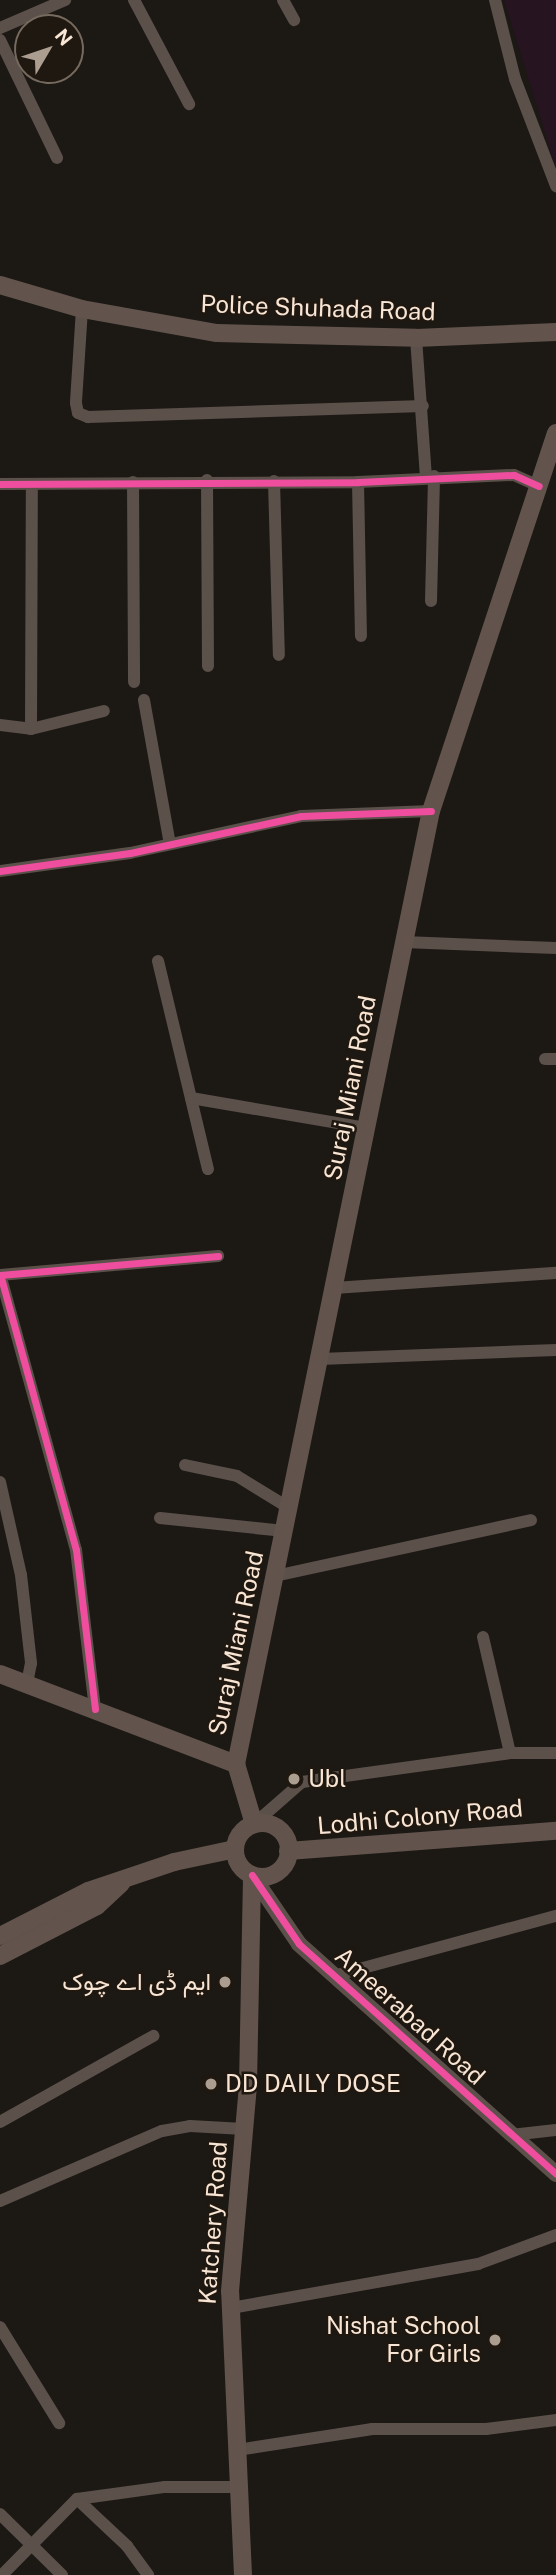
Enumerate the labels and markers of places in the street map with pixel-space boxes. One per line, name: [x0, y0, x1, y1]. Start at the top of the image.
place label: Ubl: [308, 1765, 346, 1793]
marker: Ubl: [286, 1771, 302, 1787]
place label: ایم ڈی اے چوک: [62, 1968, 211, 1996]
marker: ایم ڈی اے چوک: [217, 1974, 233, 1990]
place label: DD DAILY DOSE: [225, 2070, 401, 2098]
marker: DD DAILY DOSE: [203, 2076, 219, 2092]
place label: Nishat School For Girls: [326, 2312, 481, 2368]
marker: Nishat School For Girls: [487, 2332, 503, 2348]

